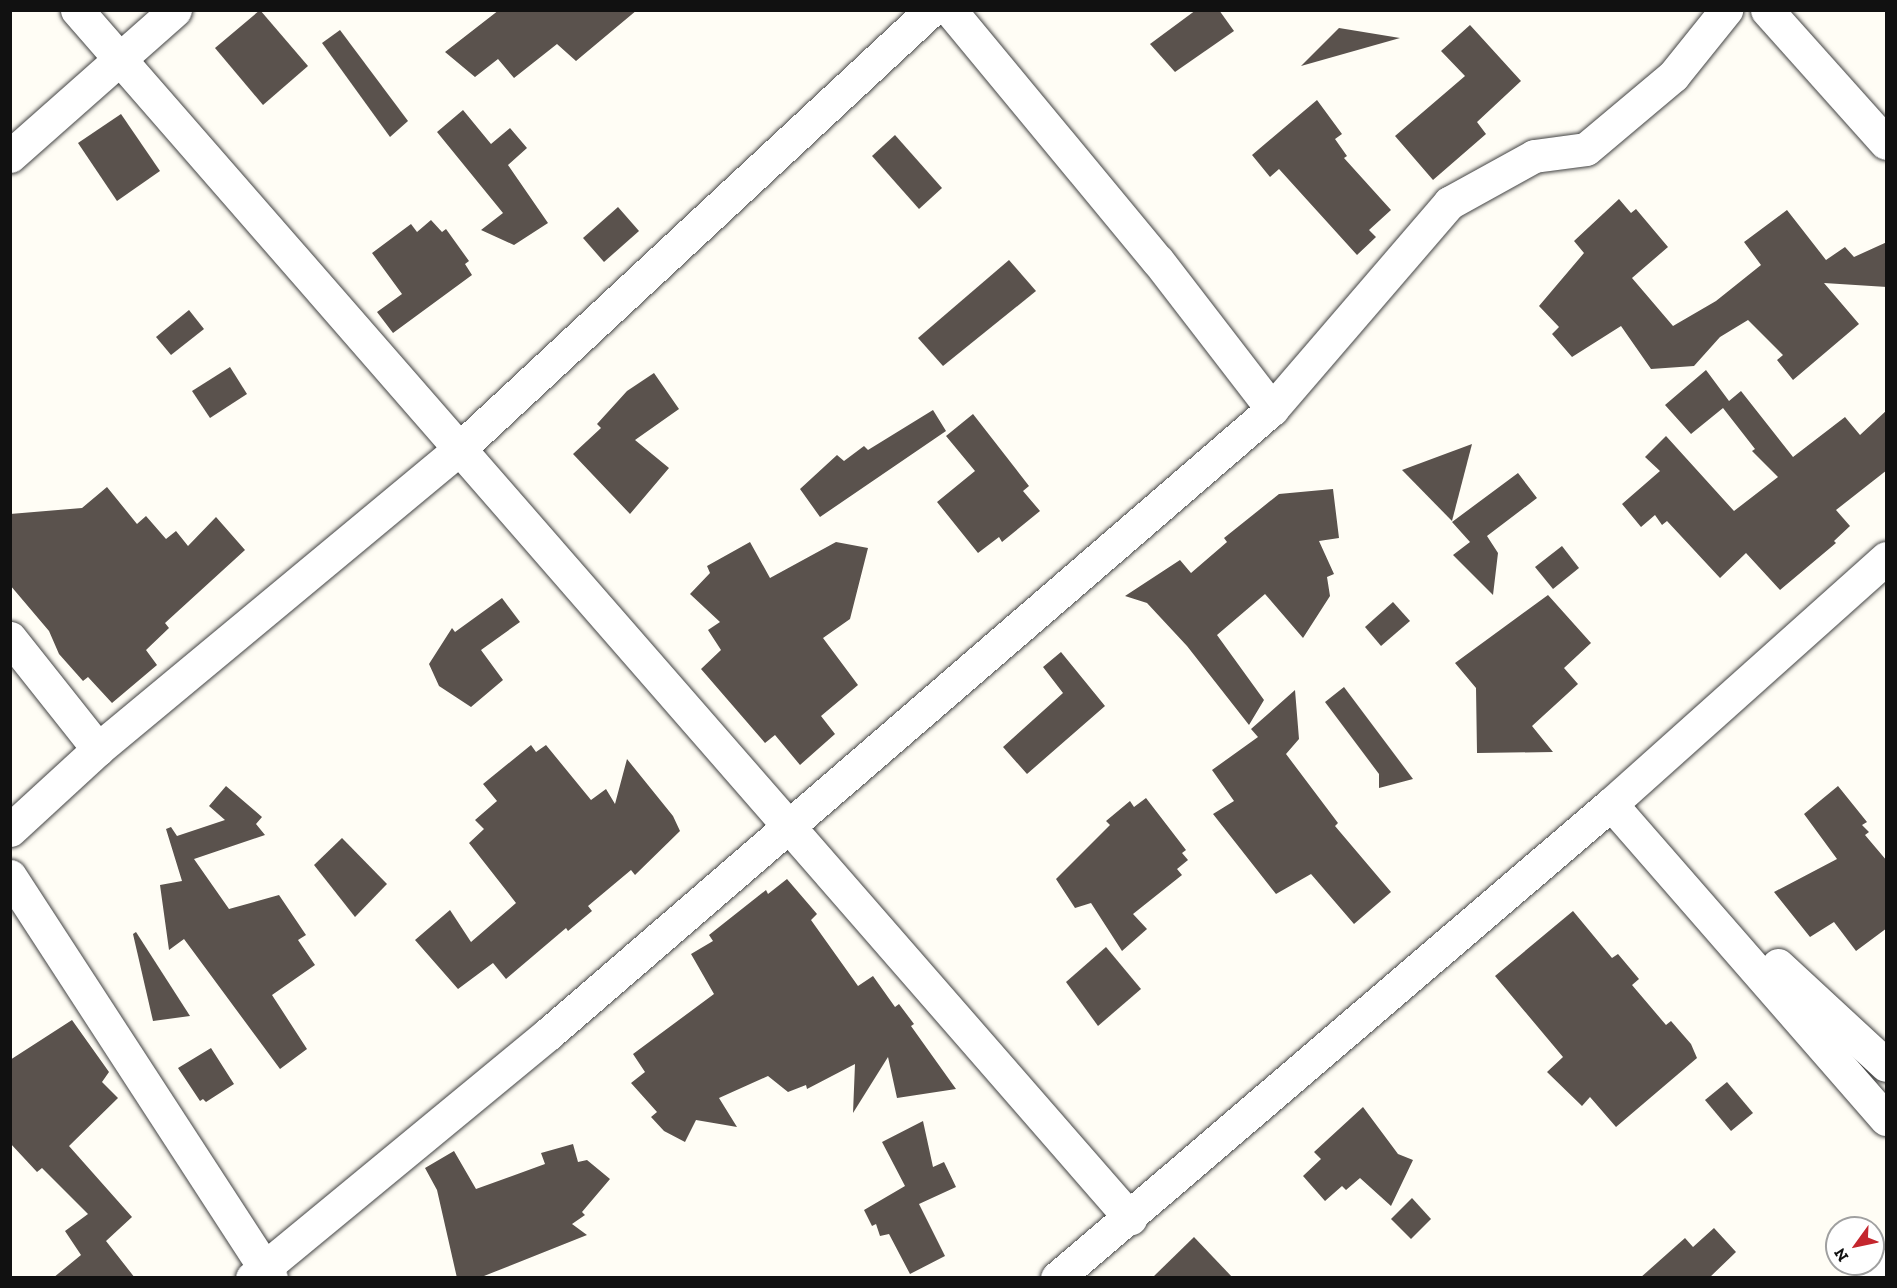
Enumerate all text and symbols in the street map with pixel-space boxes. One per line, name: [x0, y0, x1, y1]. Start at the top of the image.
north arrow: [1825, 1216, 1885, 1276]
text: N: [1830, 1245, 1852, 1265]

